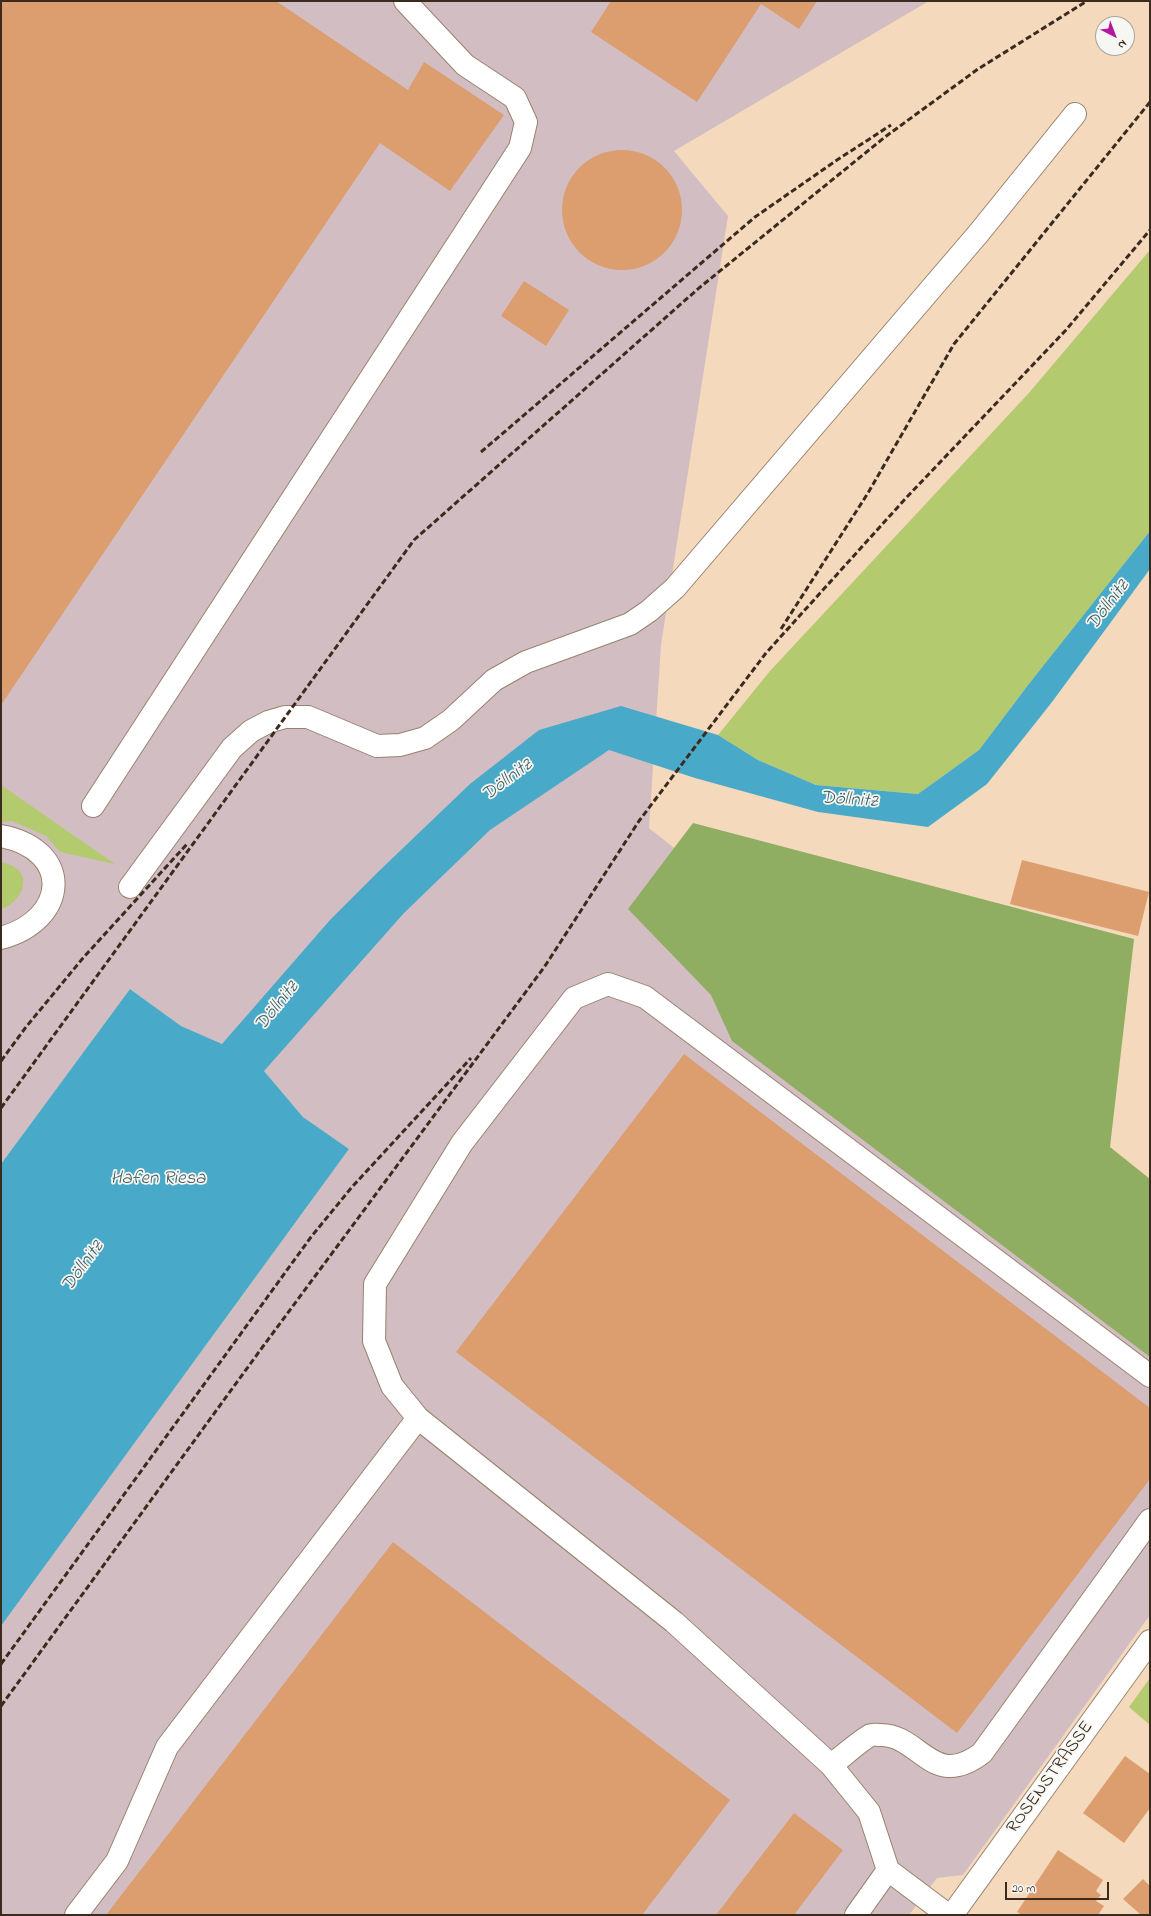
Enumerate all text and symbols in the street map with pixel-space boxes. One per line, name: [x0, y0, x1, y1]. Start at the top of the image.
north arrow: [1095, 16, 1135, 56]
text: N: [1114, 36, 1130, 53]
water label: Döllnitz: [1083, 576, 1135, 636]
water label: Döllnitz: [478, 755, 538, 807]
water label: Döllnitz: [820, 788, 878, 814]
water label: Döllnitz: [251, 978, 305, 1036]
water label: Hafen Riesa: [110, 1169, 206, 1191]
water label: Döllnitz: [58, 1237, 110, 1297]
street label: ROSENSTRASSE: [1003, 1718, 1099, 1838]
scale bar: [1007, 1874, 1111, 1900]
text: 20 m: [1012, 1880, 1035, 1898]

